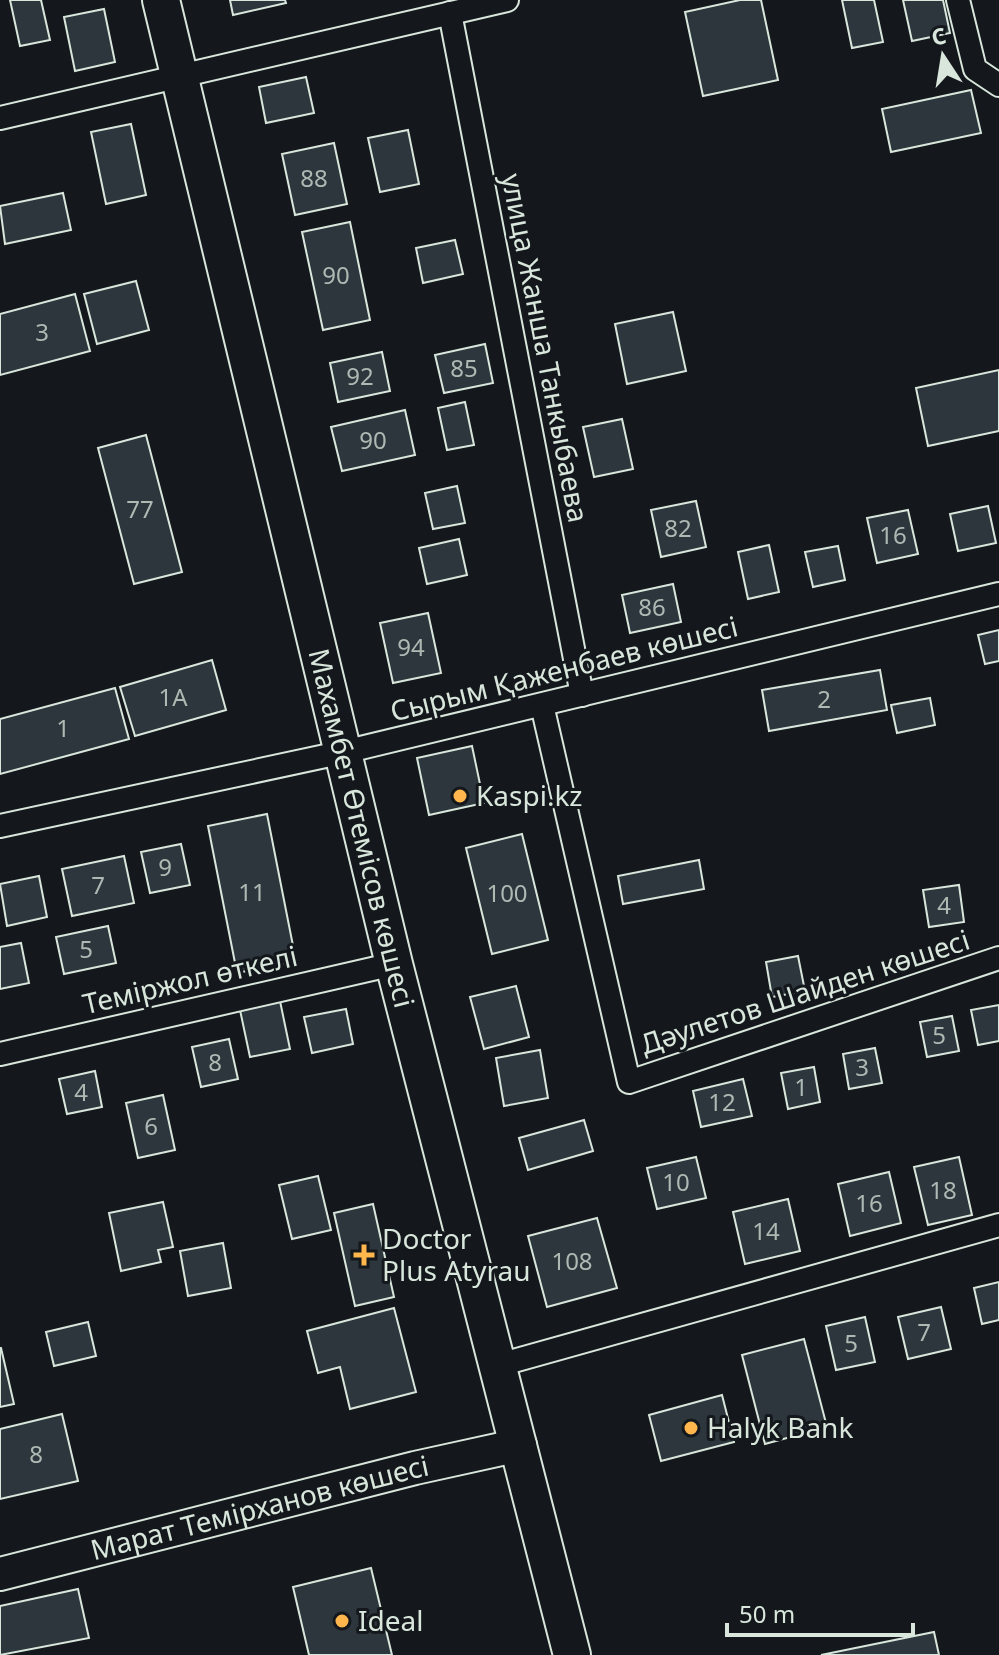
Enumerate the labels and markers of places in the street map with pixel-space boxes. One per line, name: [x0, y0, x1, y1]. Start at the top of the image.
place label: Kaspi.kz: [476, 776, 583, 814]
marker: Kaspi.kz: [451, 787, 469, 805]
place label: Doctor Plus Atyrau: [382, 1219, 530, 1289]
marker: Doctor Plus Atyrau: [353, 1244, 375, 1266]
place label: Halyk Bank: [707, 1408, 853, 1446]
marker: Halyk Bank: [682, 1419, 700, 1437]
place label: Ideal: [358, 1601, 423, 1639]
marker: Ideal: [333, 1612, 351, 1630]

